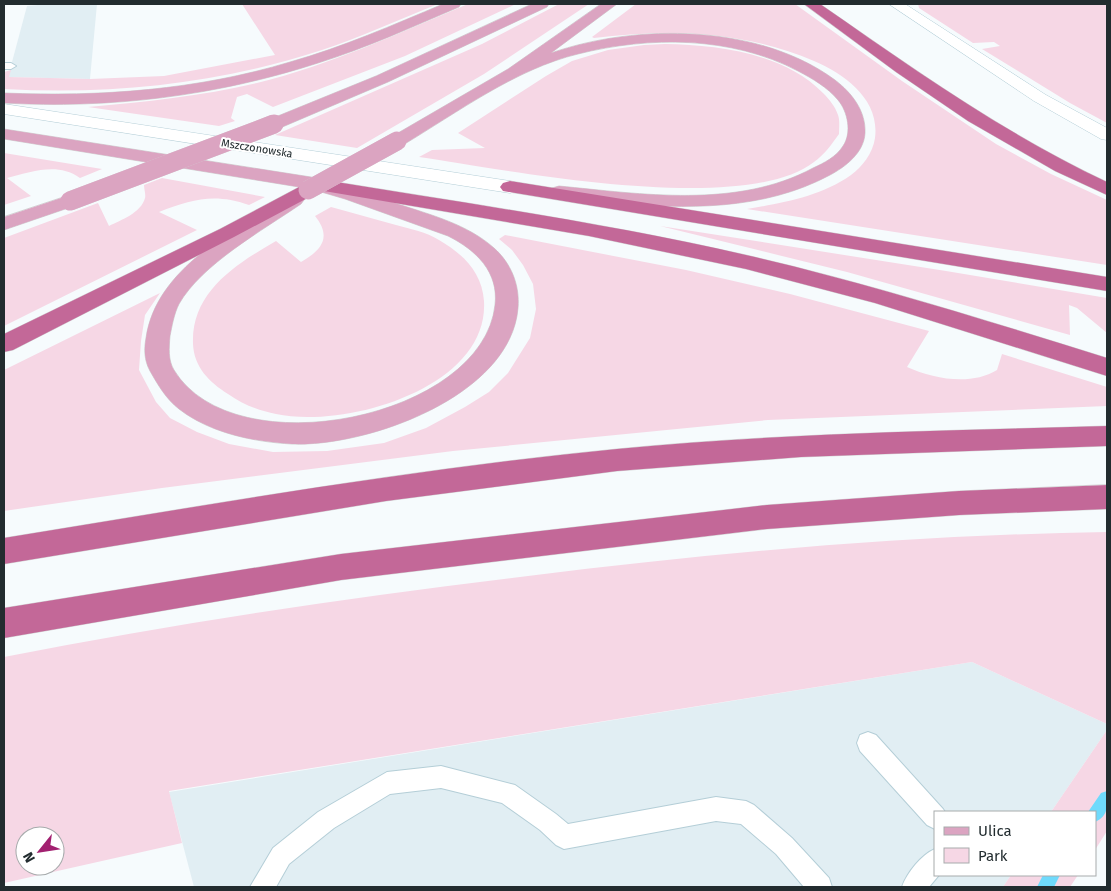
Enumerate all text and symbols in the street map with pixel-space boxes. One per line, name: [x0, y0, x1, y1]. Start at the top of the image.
street label: Mszczonowska: [220, 136, 294, 161]
legend: [934, 811, 1096, 876]
text: Ulica: [978, 822, 1012, 840]
north arrow: [15, 826, 65, 876]
text: Park: [978, 847, 1008, 865]
text: N: [19, 849, 39, 866]

